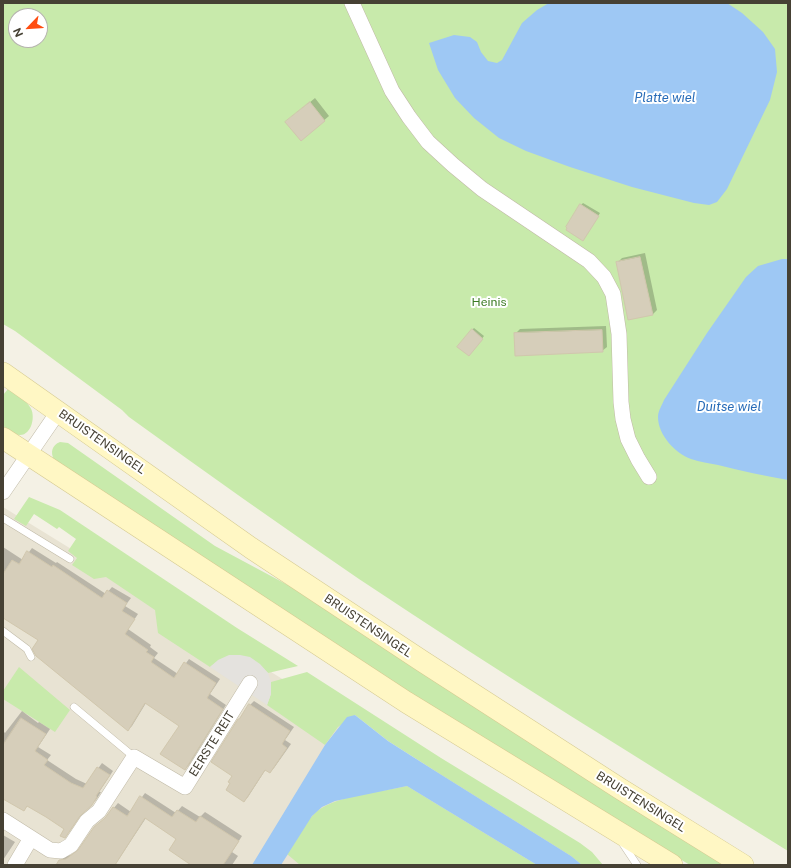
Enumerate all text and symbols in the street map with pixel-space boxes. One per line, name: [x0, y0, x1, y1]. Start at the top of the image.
north arrow: [8, 8, 48, 48]
text: N: [11, 26, 25, 39]
water label: Platte wiel: [634, 90, 696, 106]
park label: Heinis: [472, 295, 506, 309]
water label: Duitse wiel: [697, 399, 761, 415]
street label: BRUISTENSINGEL: [56, 407, 148, 477]
street label: BRUISTENSINGEL: [321, 591, 415, 661]
street label: EERSTE REIT: [186, 709, 238, 779]
street label: BRUISTENSINGEL: [593, 769, 689, 835]

